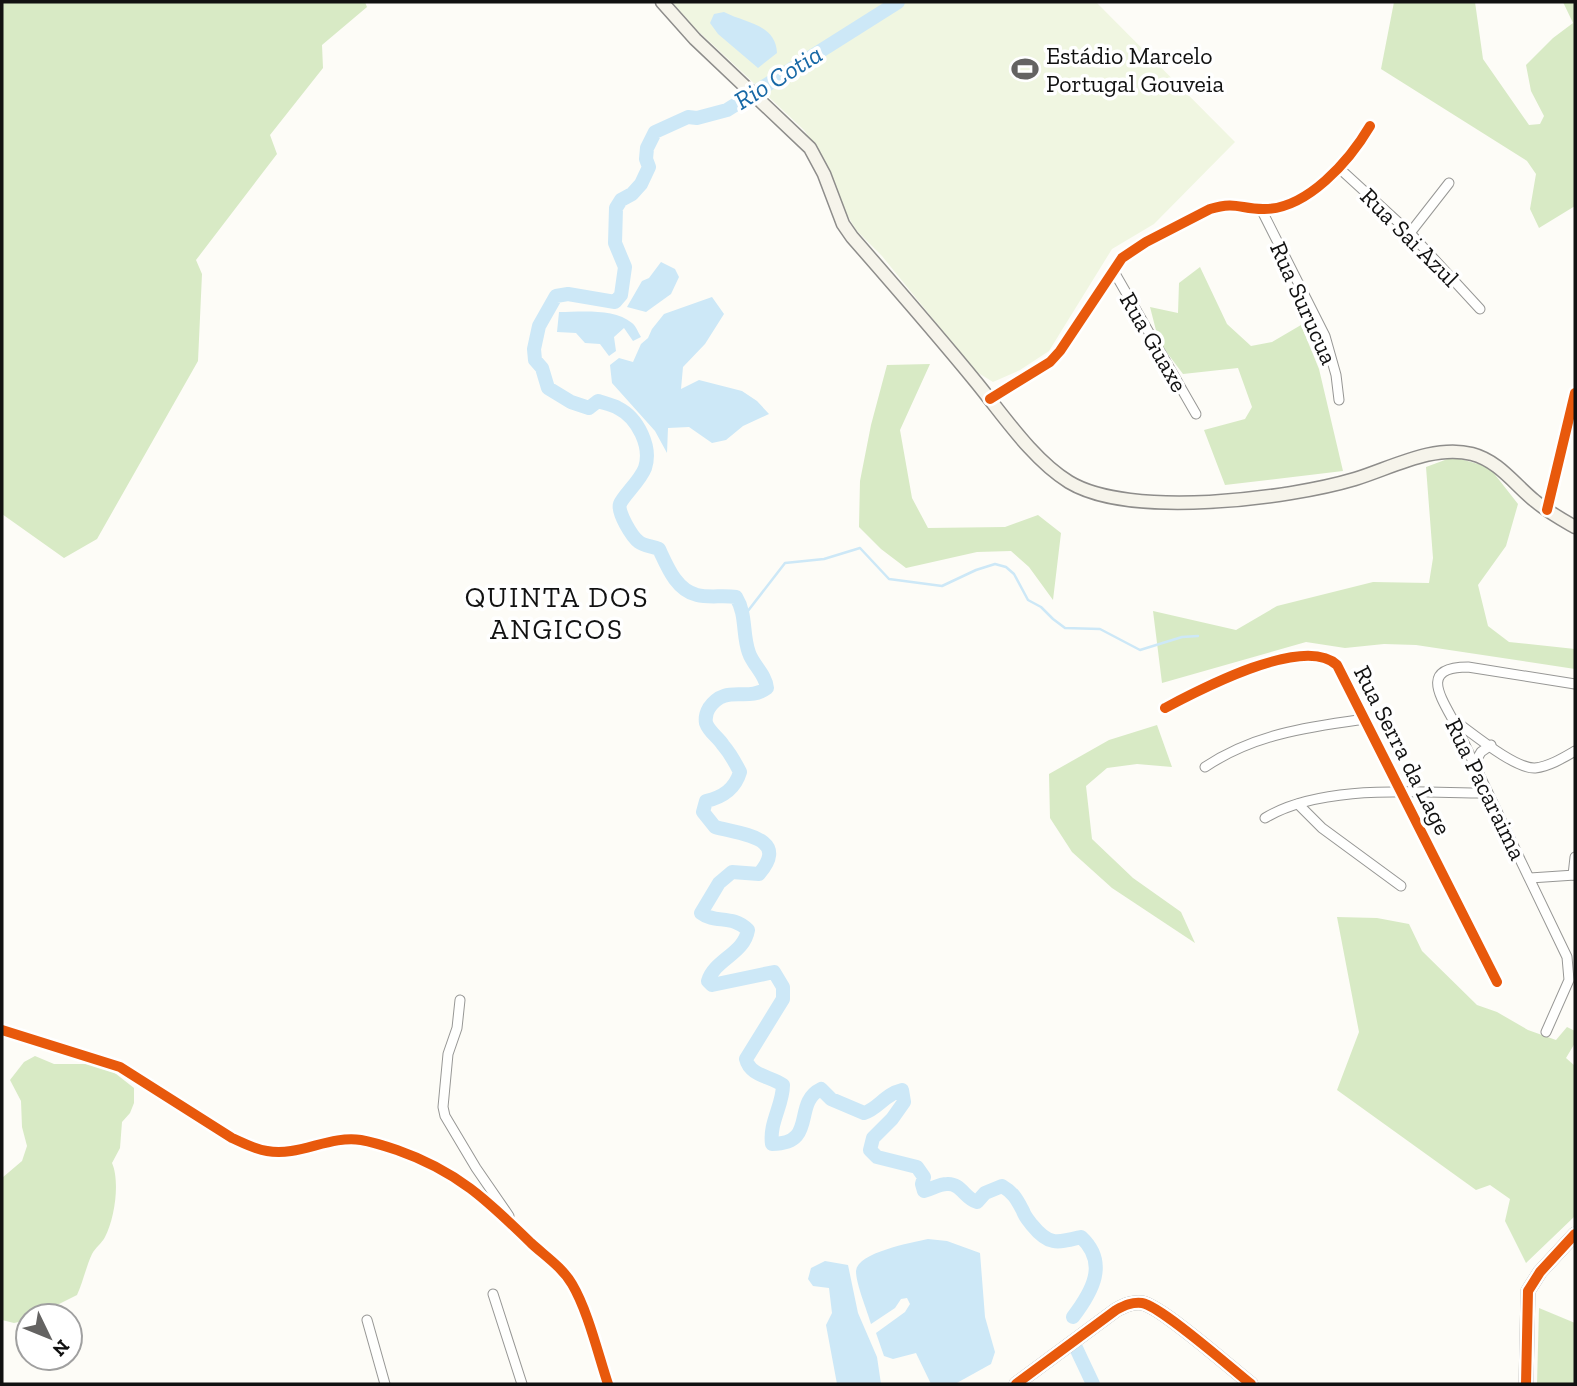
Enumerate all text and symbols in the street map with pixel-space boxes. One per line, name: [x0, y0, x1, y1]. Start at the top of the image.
water label: Rio Cotia: [728, 37, 828, 117]
place label: Estádio Marcelo Portugal Gouveia: [1046, 41, 1224, 98]
sports icon: Estádio Marcelo Portugal Gouveia: [1010, 54, 1040, 84]
street label: Rua Sai Azul: [1355, 182, 1465, 292]
street label: Rua Surucua: [1264, 237, 1344, 369]
street label: Rua Guaxe: [1114, 287, 1194, 397]
district label: QUINTA DOS ANGICOS: [465, 581, 649, 646]
street label: Rua Serra da Lage: [1348, 661, 1458, 839]
street label: Rua Pacaraima: [1439, 713, 1533, 865]
north arrow: [14, 1302, 84, 1372]
text: N: [48, 1335, 74, 1361]

